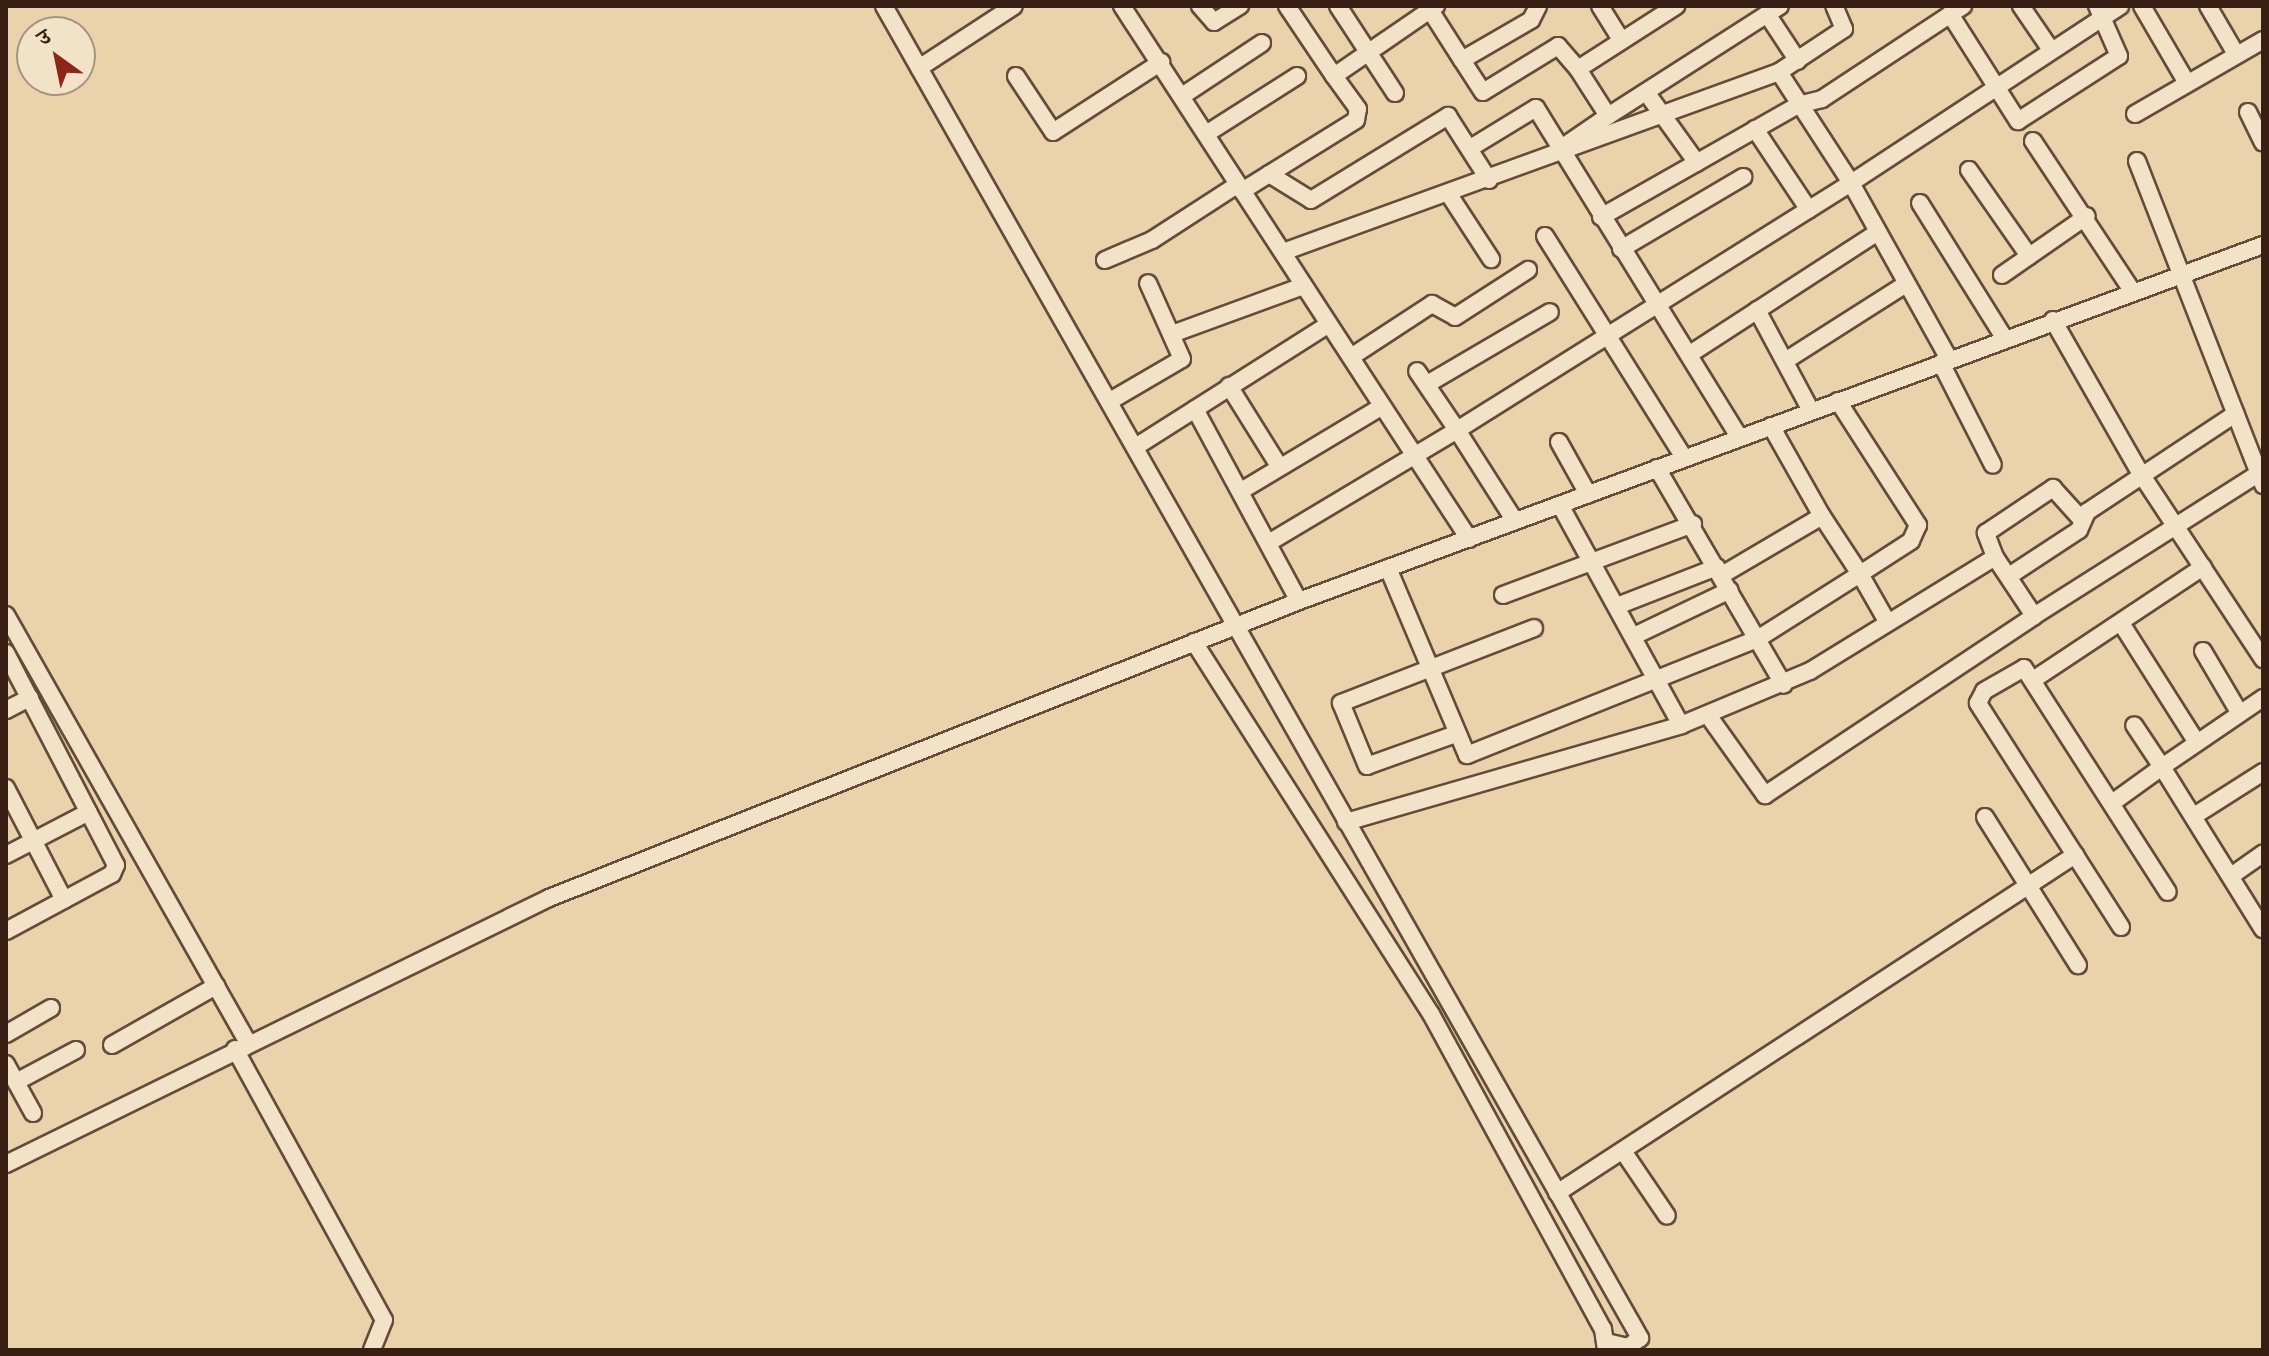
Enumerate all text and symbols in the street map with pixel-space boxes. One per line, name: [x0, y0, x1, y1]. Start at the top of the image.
north arrow: [16, 16, 96, 96]
text: उ: [31, 22, 57, 53]

